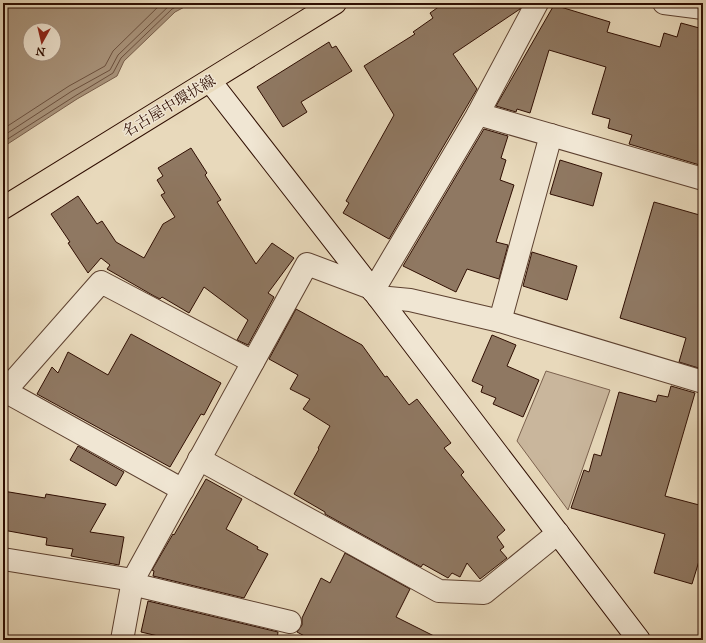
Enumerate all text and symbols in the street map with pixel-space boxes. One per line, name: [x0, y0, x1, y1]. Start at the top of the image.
north arrow: [22, 22, 62, 62]
text: N: [34, 44, 46, 58]
street label: 名古屋中環状線: [119, 71, 219, 141]

